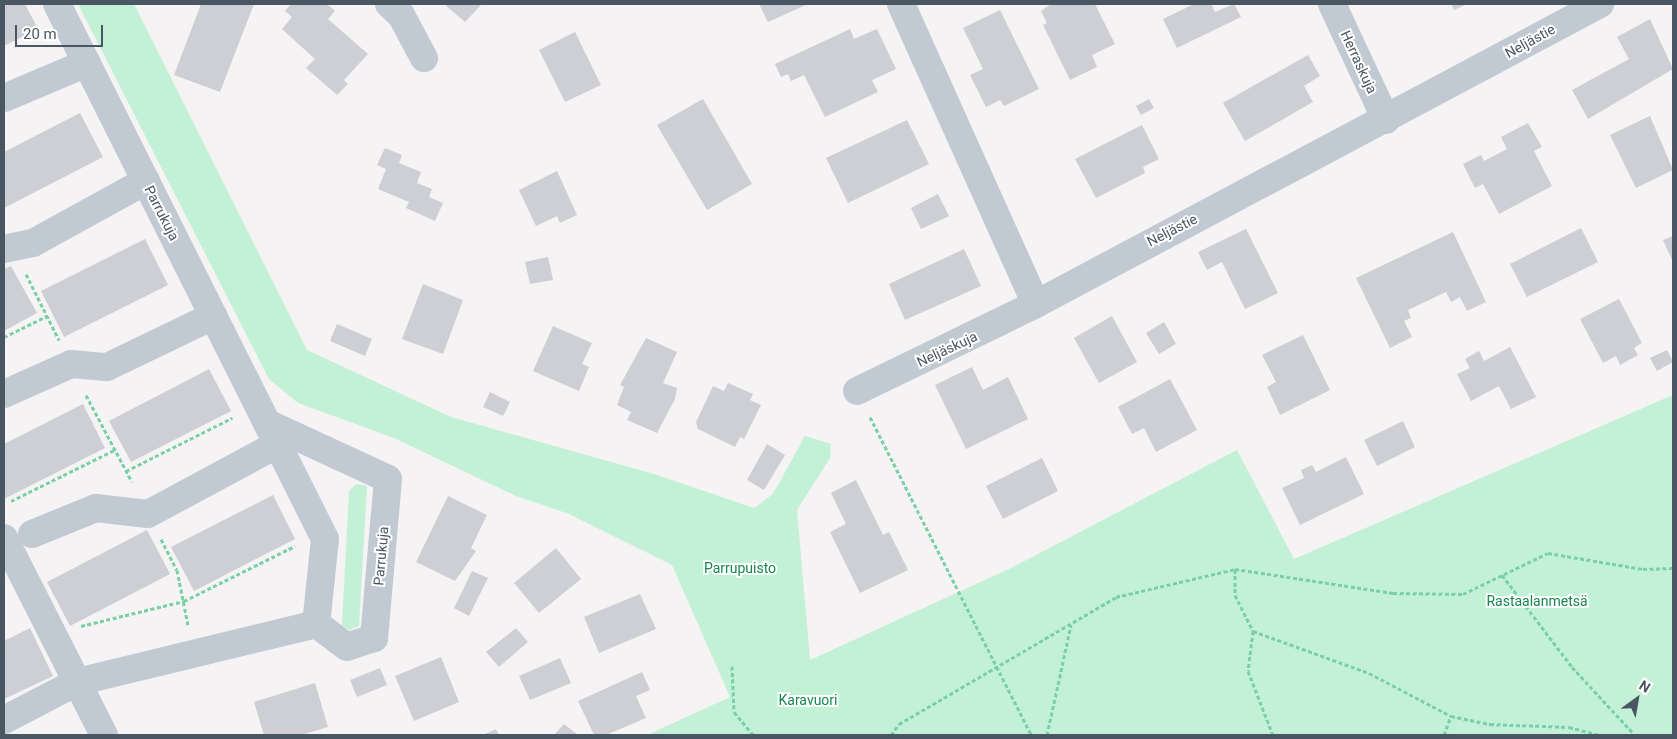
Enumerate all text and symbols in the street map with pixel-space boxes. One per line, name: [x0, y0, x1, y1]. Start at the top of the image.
scale bar: [18, 15, 105, 47]
street label: Neljästie: [1502, 20, 1558, 62]
text: 20 m: [23, 25, 57, 43]
street label: Herraskuja: [1337, 28, 1381, 96]
street label: Parrukuja: [141, 183, 183, 243]
street label: Neljästie: [1144, 210, 1200, 250]
street label: Neljäskuja: [914, 328, 980, 370]
street label: Parrukuja: [370, 526, 392, 586]
park label: Parrupuisto: [704, 560, 776, 576]
park label: Rastaalanmetsä: [1486, 593, 1588, 609]
north arrow: [1612, 674, 1662, 724]
text: N: [1637, 677, 1653, 696]
park label: Karavuori: [778, 692, 838, 708]

